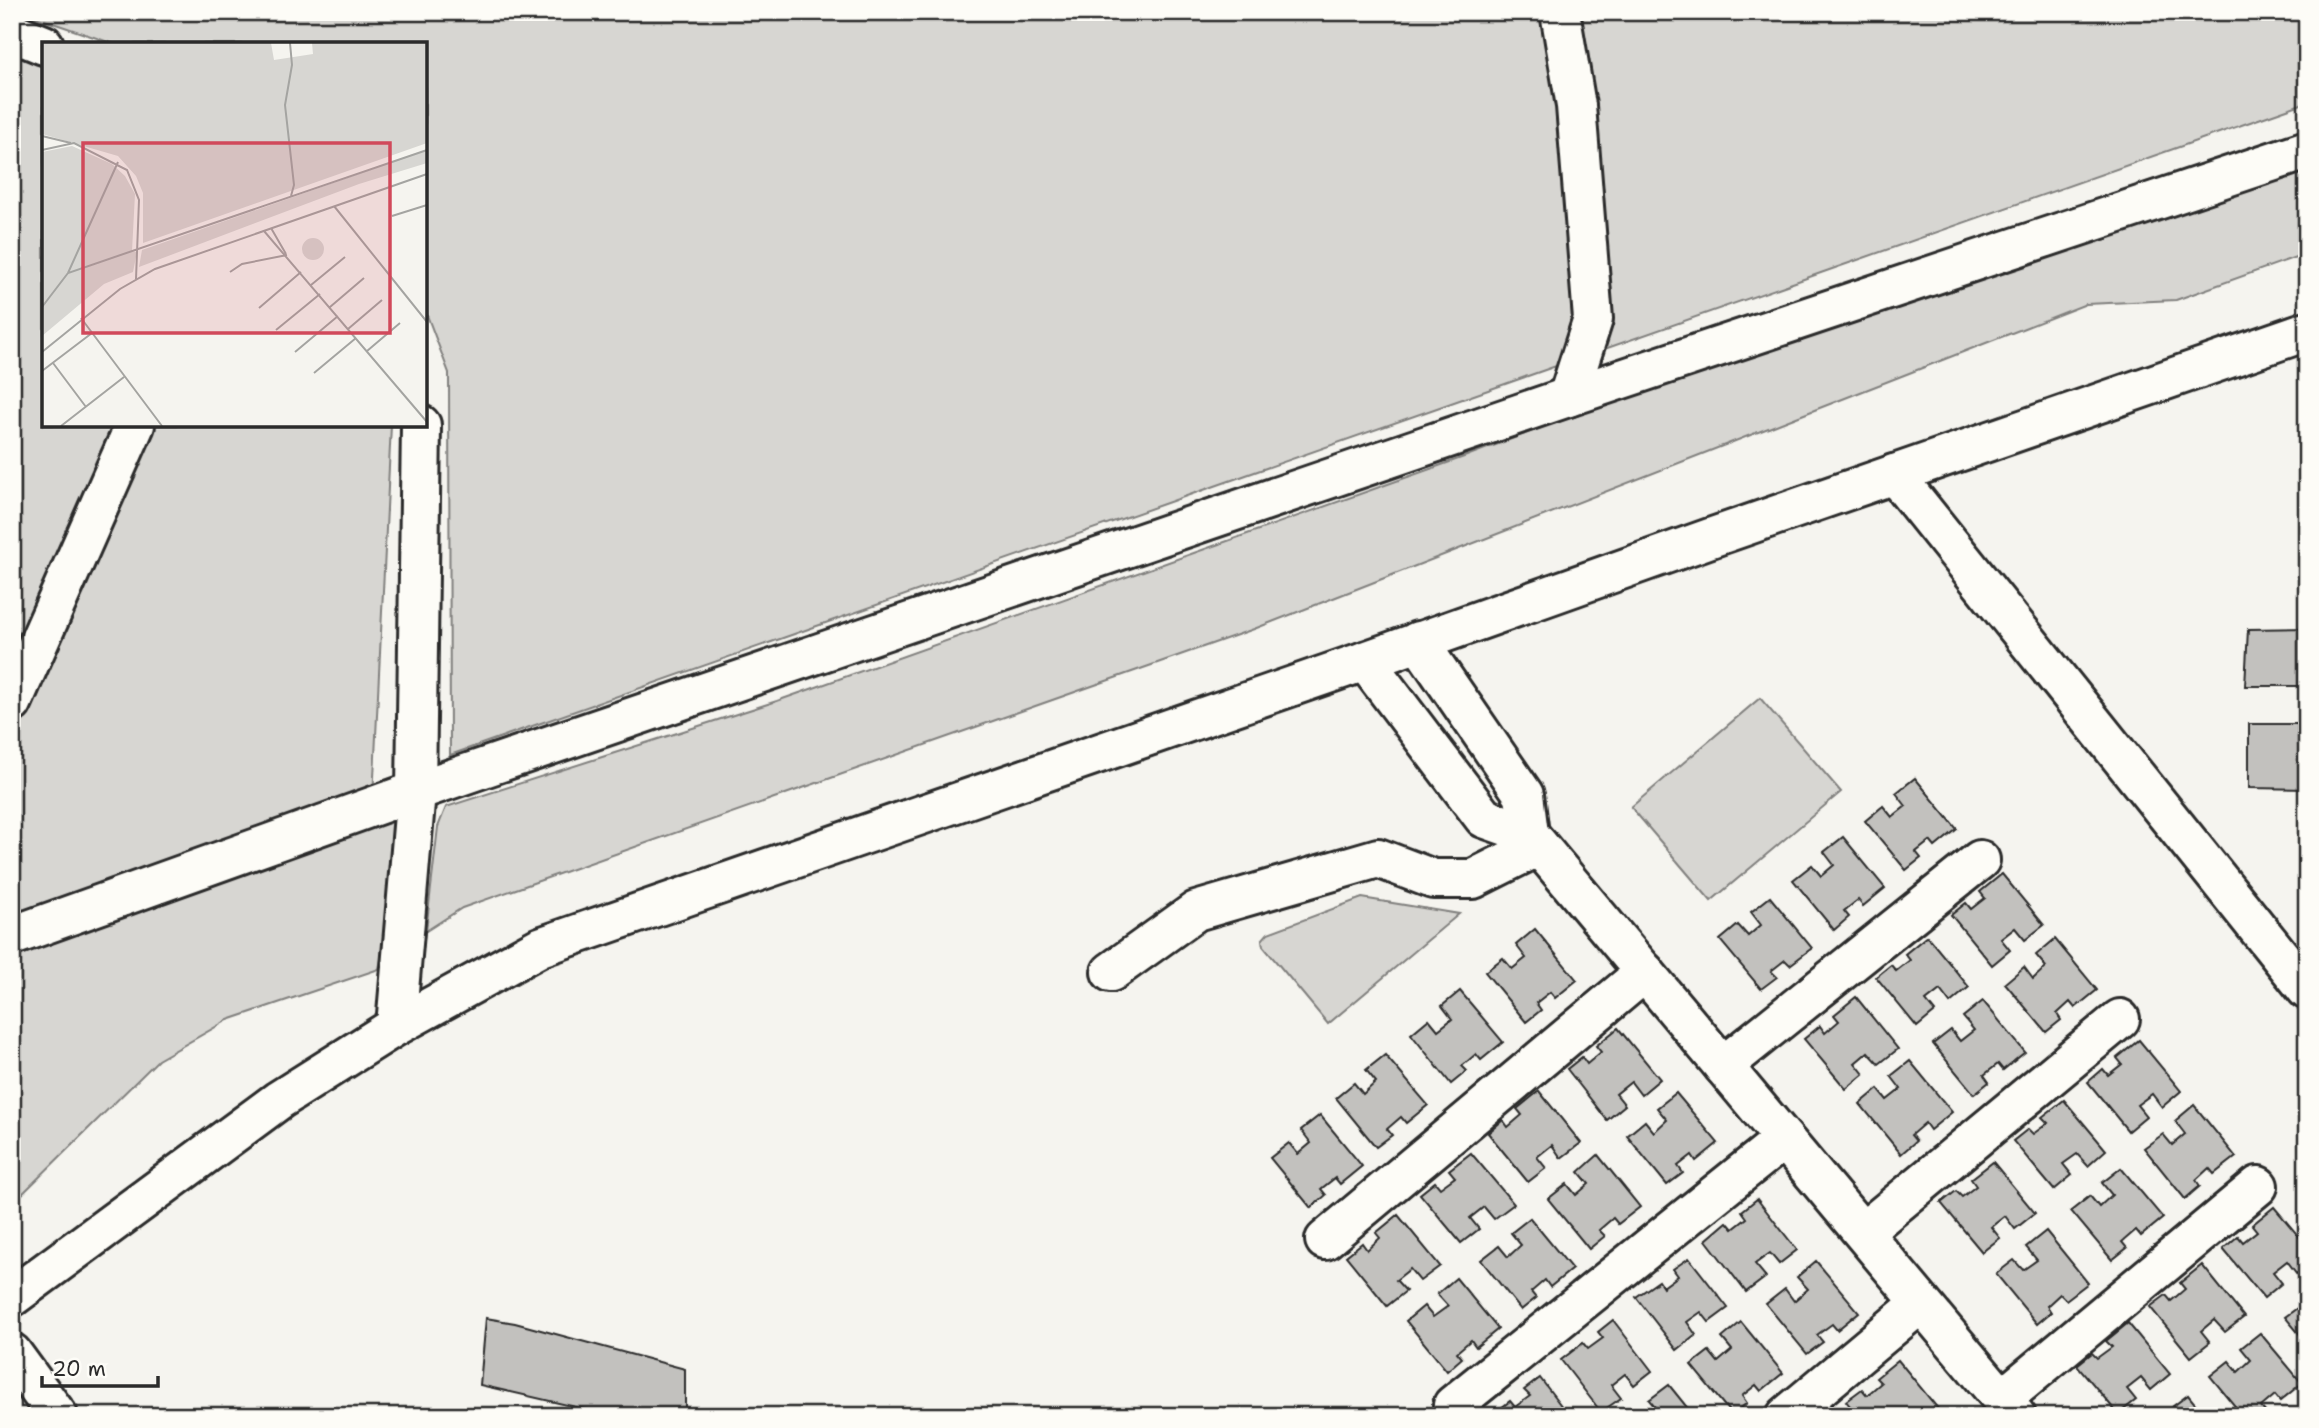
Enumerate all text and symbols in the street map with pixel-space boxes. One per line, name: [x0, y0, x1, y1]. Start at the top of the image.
inset map: [42, 42, 427, 427]
scale bar: [42, 1344, 158, 1388]
text: 20 m: [52, 1355, 106, 1383]

